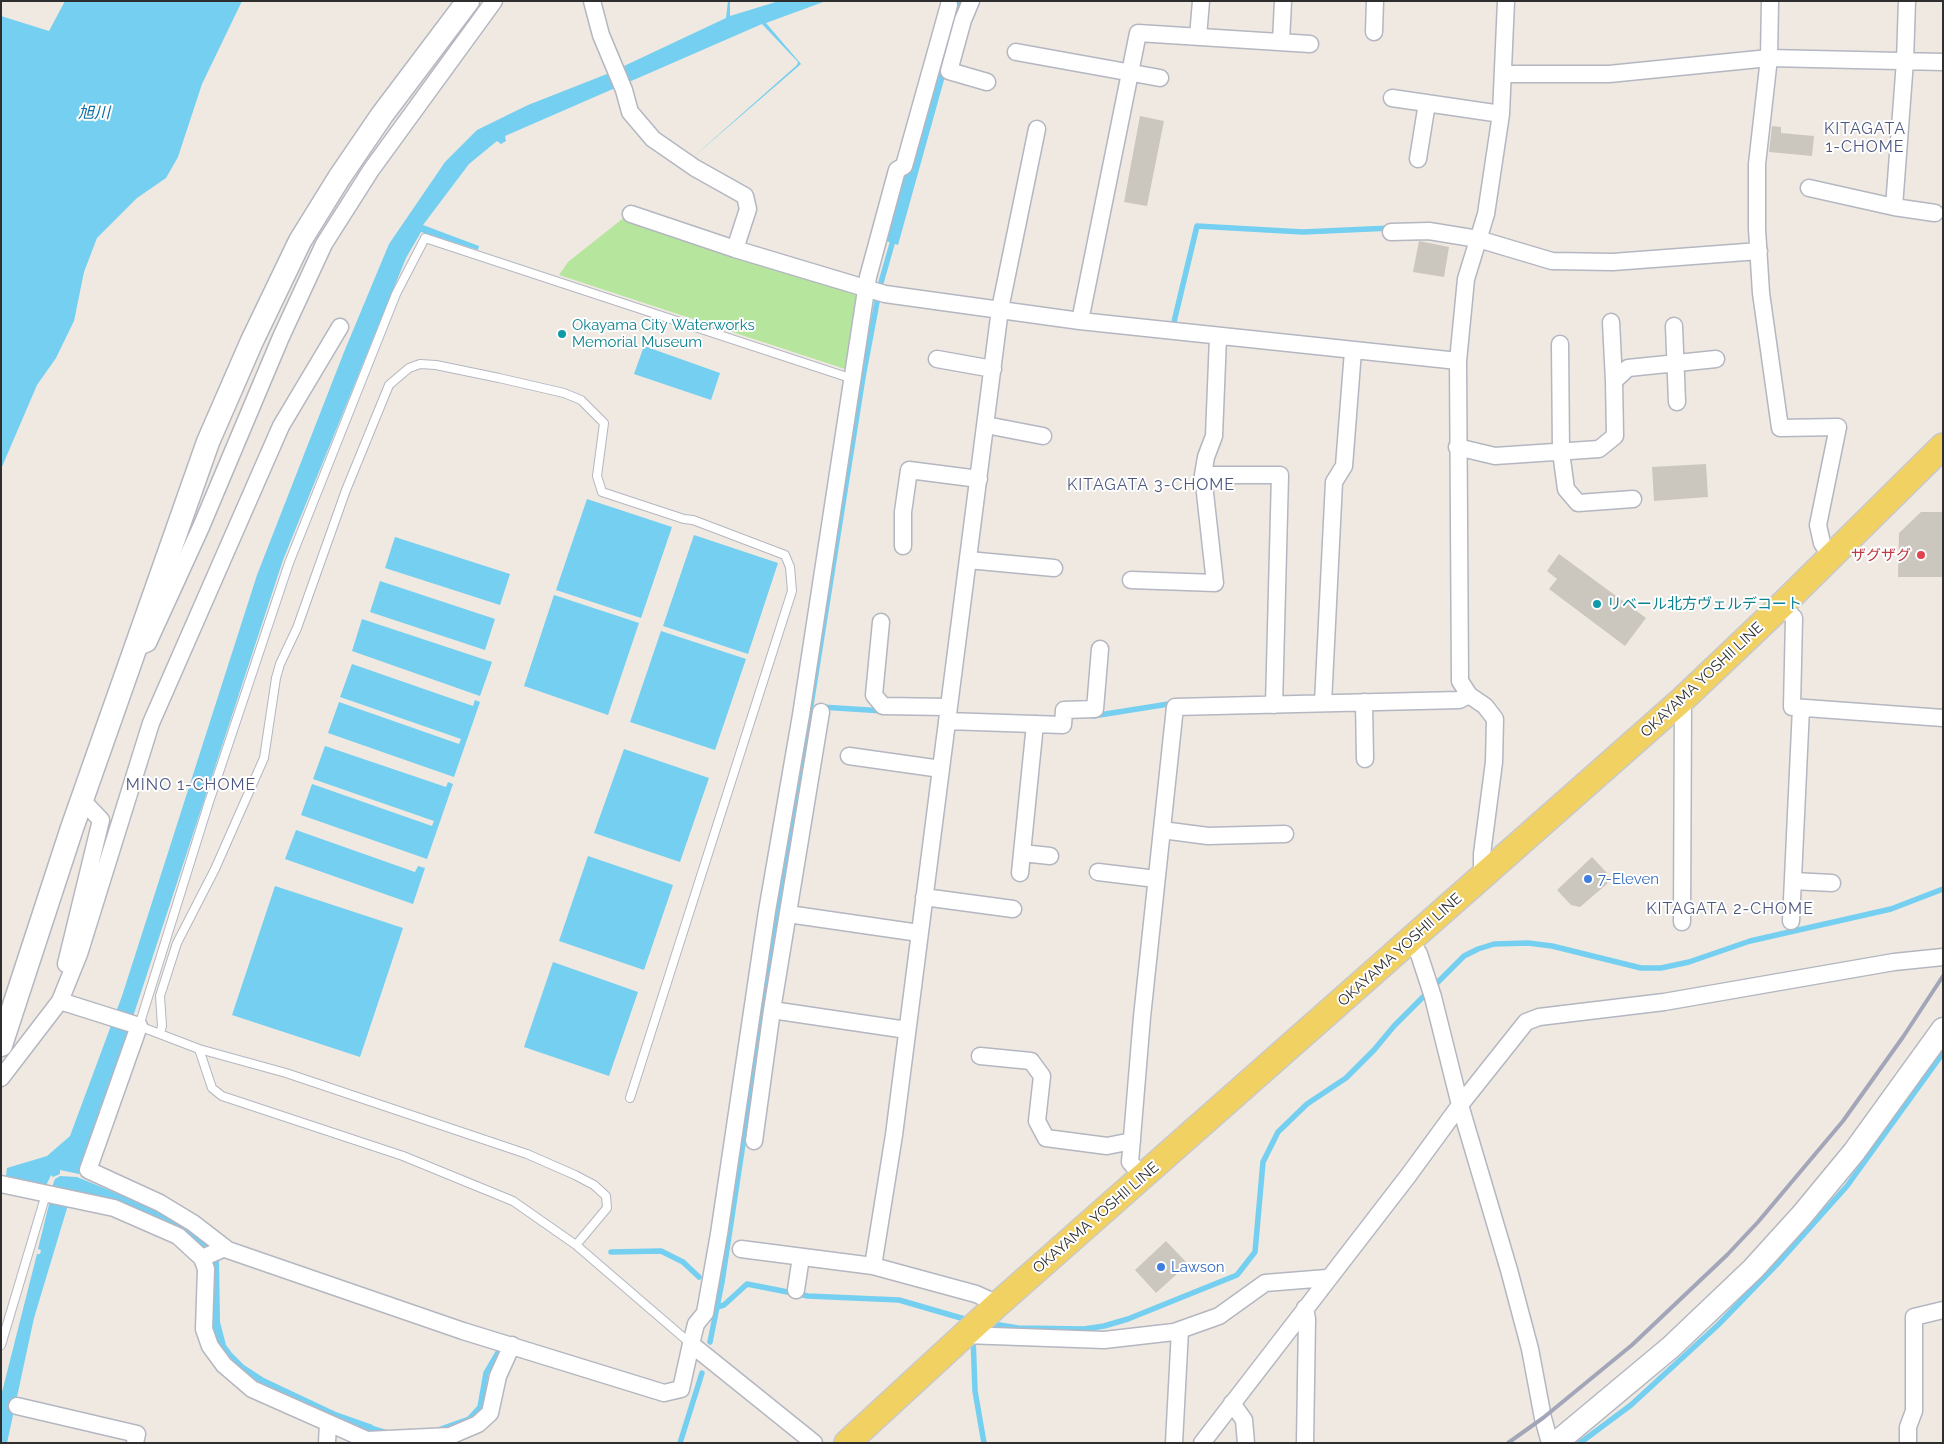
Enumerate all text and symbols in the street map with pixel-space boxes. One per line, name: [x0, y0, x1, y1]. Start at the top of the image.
water label: 旭川: [78, 103, 110, 123]
district label: KITAGATA 1-CHOME: [1823, 119, 1907, 157]
place label: Okayama City Waterworks Memorial Museum: [572, 316, 755, 351]
marker: Okayama City Waterworks Memorial Museum: [556, 328, 568, 340]
district label: KITAGATA 3-CHOME: [1065, 475, 1237, 495]
place label: ザグザグ: [1851, 546, 1911, 564]
marker: ザグザグ: [1915, 549, 1927, 561]
place label: リベール北方ヴェルデコート: [1607, 595, 1802, 613]
marker: リベール北方ヴェルデコート: [1591, 598, 1603, 610]
street label: OKAYAMA YOSHII LINE: [1637, 619, 1767, 741]
district label: MINO 1-CHOME: [124, 775, 258, 795]
place label: 7-Eleven: [1598, 870, 1659, 888]
marker: 7-Eleven: [1582, 873, 1594, 885]
street label: OKAYAMA YOSHII LINE: [1334, 890, 1466, 1010]
district label: KITAGATA 2-CHOME: [1644, 899, 1816, 919]
street label: OKAYAMA YOSHII LINE: [1029, 1159, 1163, 1277]
place label: Lawson: [1171, 1258, 1225, 1276]
marker: Lawson: [1155, 1261, 1167, 1273]

